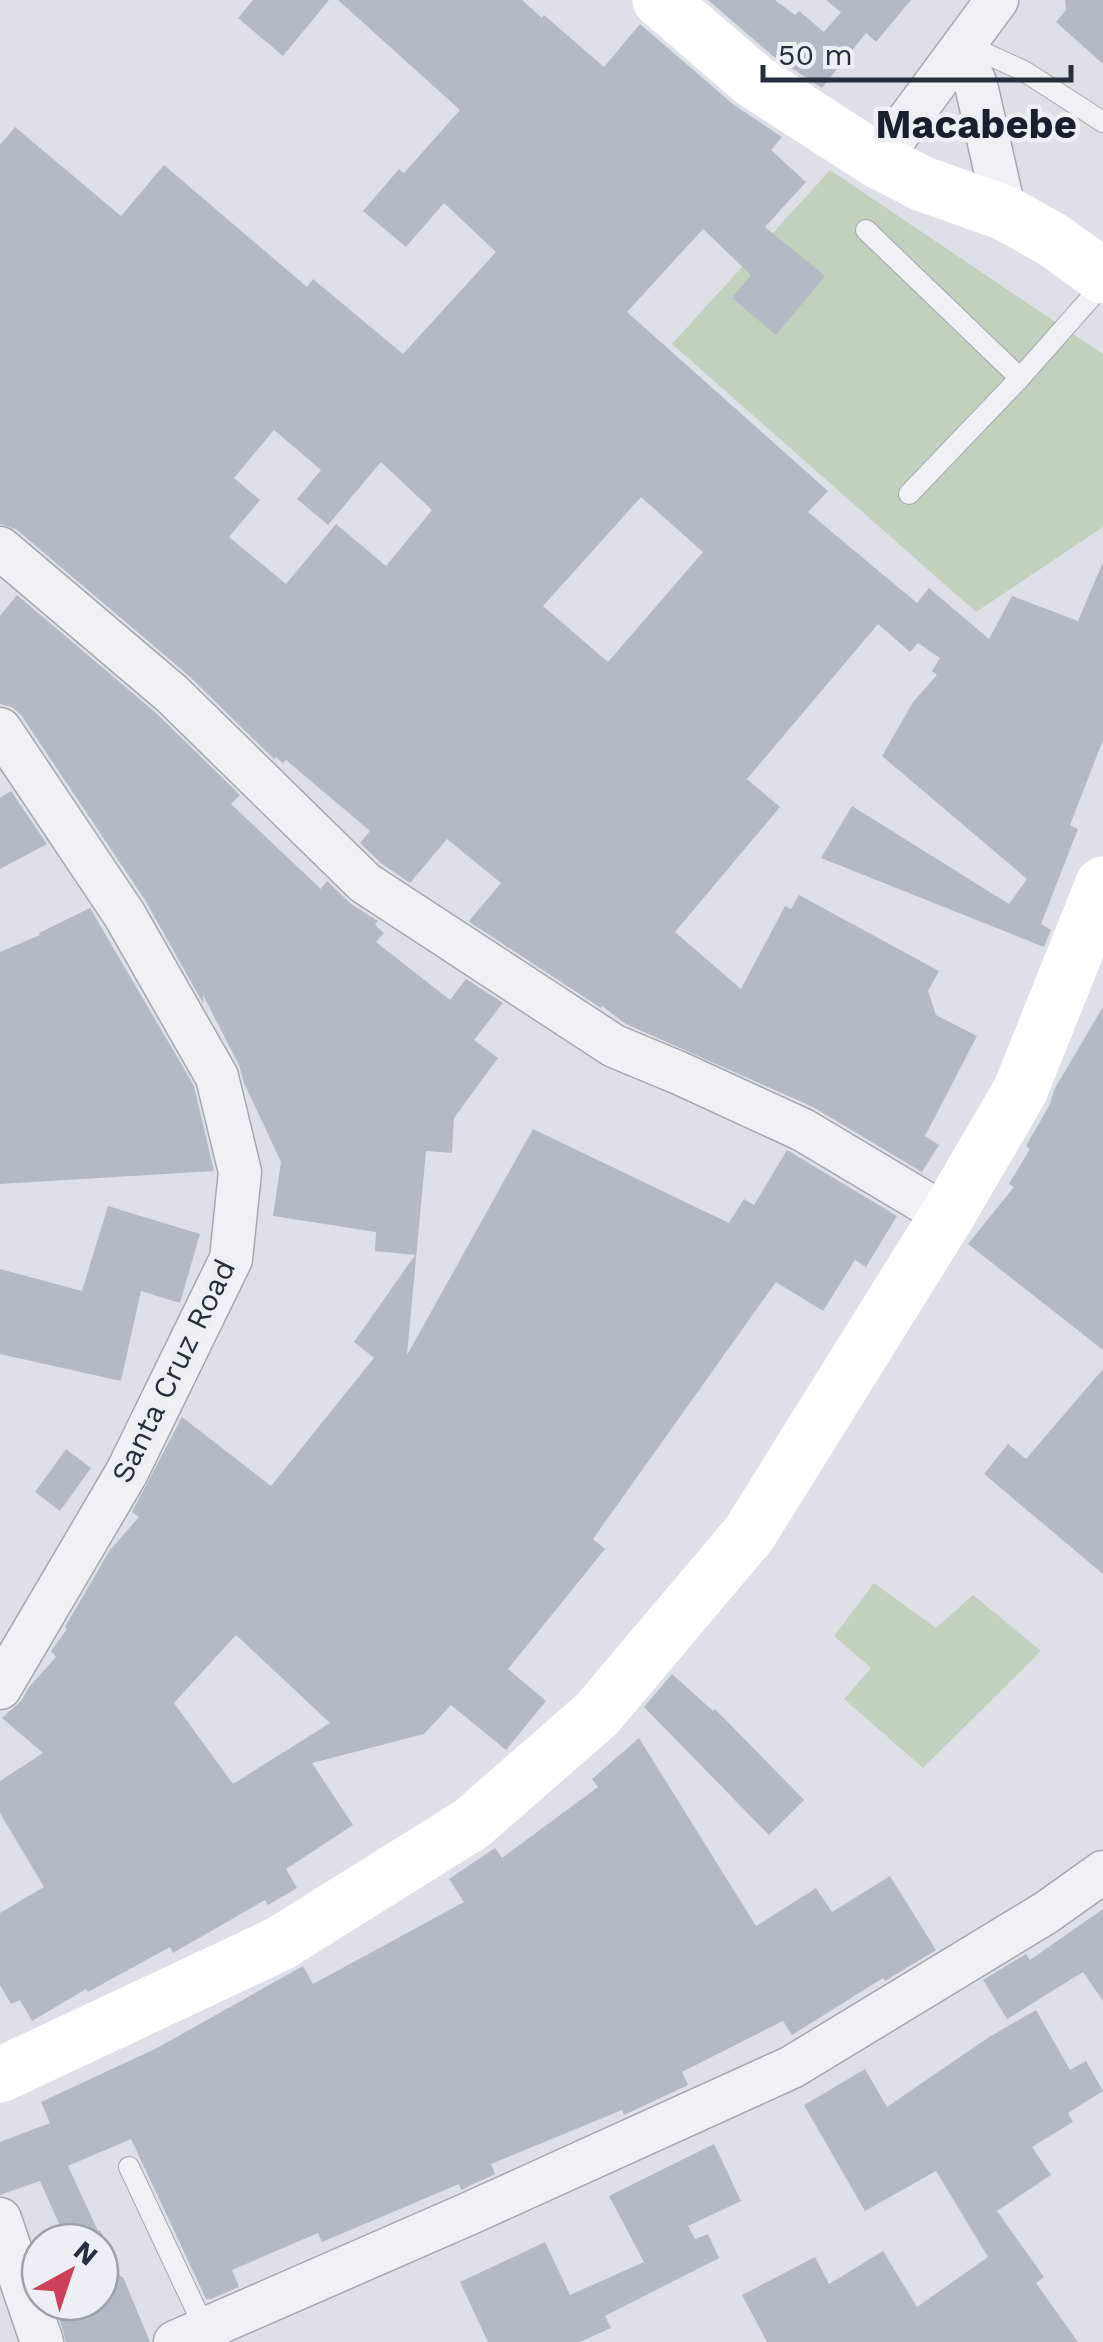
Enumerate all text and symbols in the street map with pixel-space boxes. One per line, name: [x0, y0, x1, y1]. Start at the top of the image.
scale bar: [763, 20, 1070, 82]
text: 50 m: [778, 37, 853, 72]
district label: Macabebe: [875, 101, 1077, 148]
street label: Santa Cruz Road: [104, 1254, 242, 1488]
north arrow: [20, 2222, 120, 2322]
text: N: [67, 2234, 104, 2273]

